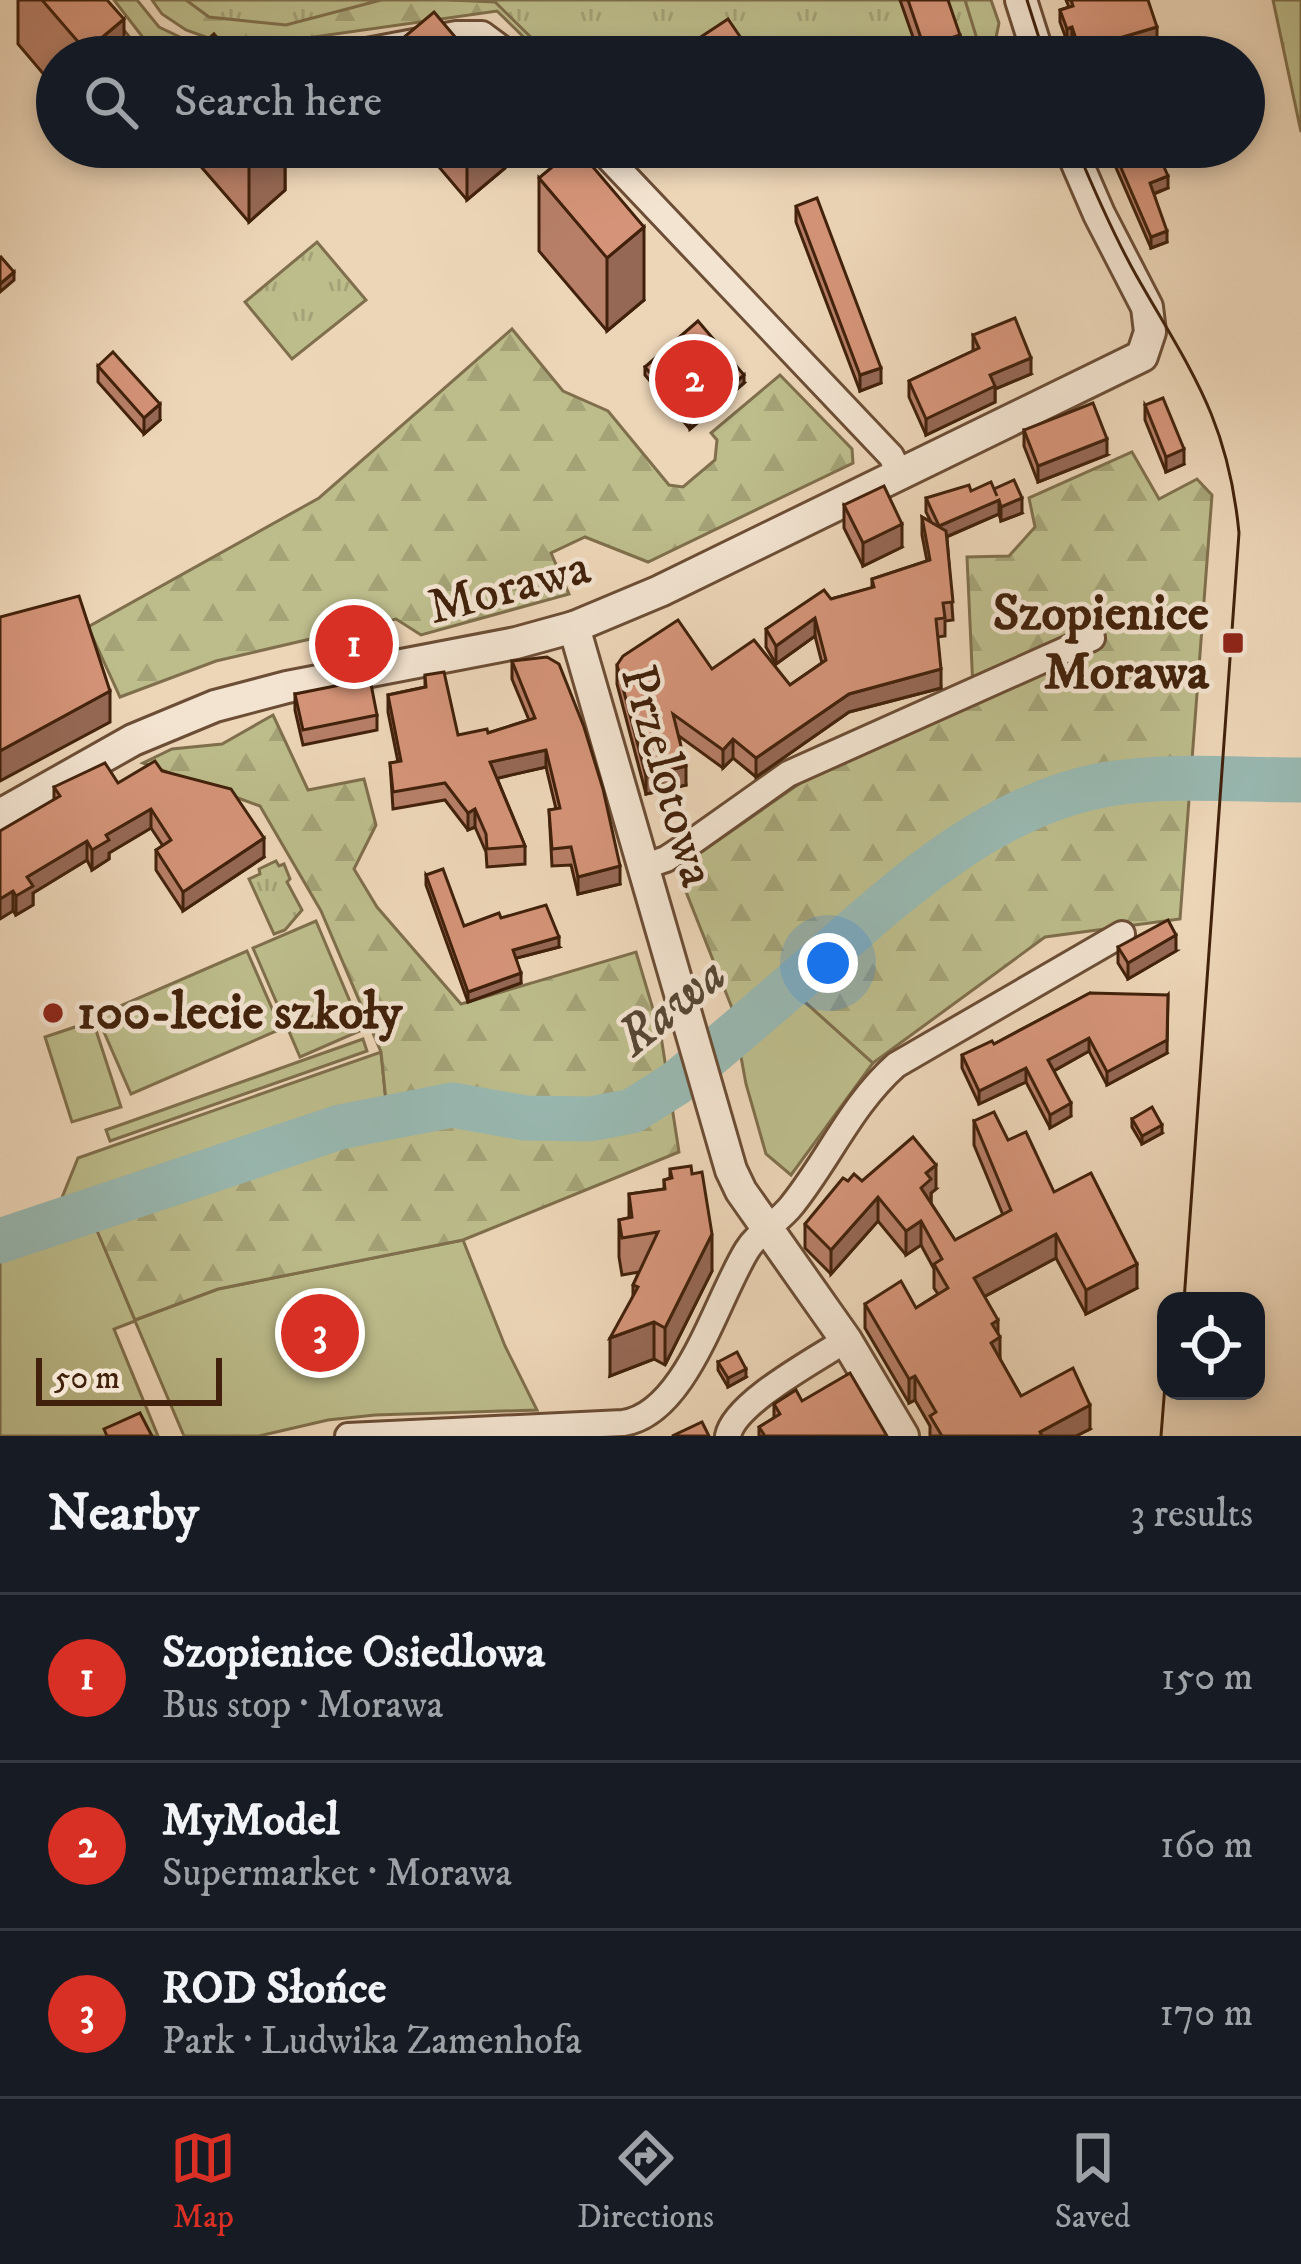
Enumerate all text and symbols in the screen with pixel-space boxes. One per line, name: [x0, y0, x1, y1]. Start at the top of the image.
search box: [36, 36, 1265, 168]
icon: search: [78, 69, 144, 135]
text: Search here: [174, 74, 382, 130]
pin: 2: [655, 334, 733, 424]
street label: Morawa: [421, 536, 597, 640]
place label: Szopienice Morawa: [993, 582, 1210, 705]
pin: 1: [315, 599, 393, 689]
marker: Szopienice Morawa: [1220, 630, 1246, 656]
street label: Przelotowa: [605, 658, 729, 894]
your location: [798, 933, 858, 993]
water label: Rawa: [602, 942, 741, 1073]
place label: 100-lecie szkoły: [77, 981, 404, 1045]
marker: 100-lecie szkoły: [40, 1000, 66, 1026]
pin: 3: [281, 1288, 359, 1378]
map controls: [1157, 1292, 1265, 1400]
button: locate: [1157, 1292, 1265, 1400]
scale bar: [36, 1352, 222, 1405]
text: 50 m: [54, 1358, 120, 1399]
text: Nearby: [48, 1482, 199, 1546]
text: 3 results: [1130, 1490, 1253, 1539]
text: Szopienice Osiedlowa: [162, 1625, 545, 1681]
text: 1: [80, 1653, 94, 1702]
text: 150 m: [1161, 1653, 1253, 1702]
text: Bus stop · Morawa: [162, 1681, 443, 1730]
text: MyModel: [162, 1793, 340, 1849]
text: 2: [77, 1821, 97, 1870]
text: 160 m: [1160, 1821, 1253, 1870]
text: Supermarket · Morawa: [162, 1849, 512, 1898]
text: ROD Słońce: [162, 1961, 386, 2017]
text: 3: [80, 1989, 94, 2038]
text: 170 m: [1159, 1989, 1253, 2038]
text: Park · Ludwika Zamenhofa: [162, 2017, 582, 2066]
tab: Map: [170, 2125, 236, 2238]
tab: Directions: [577, 2125, 714, 2238]
tab: Saved: [1055, 2125, 1131, 2238]

